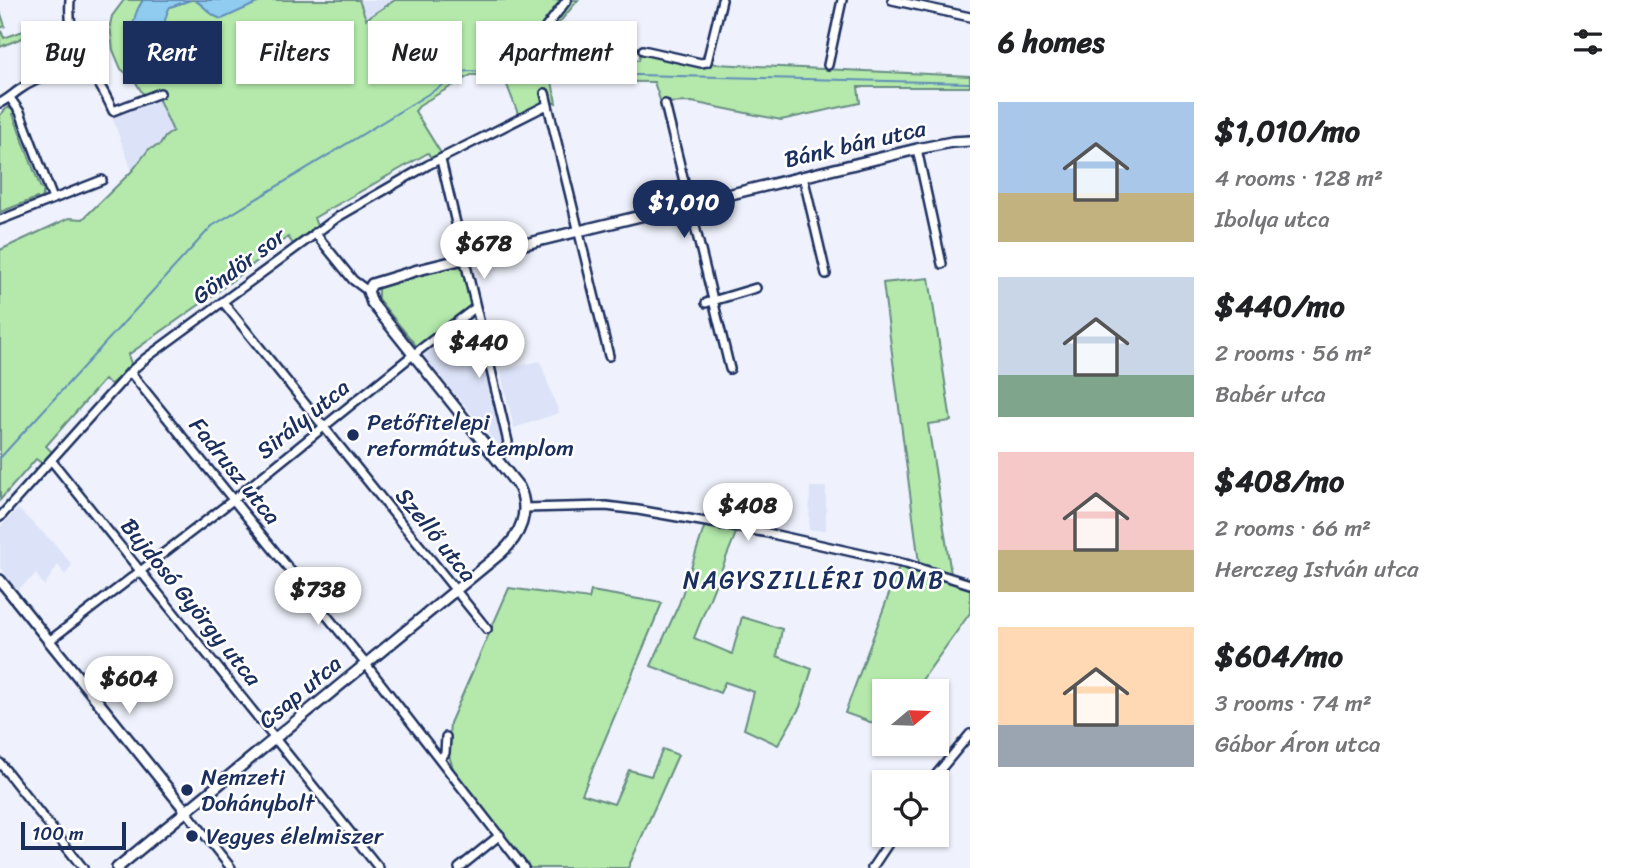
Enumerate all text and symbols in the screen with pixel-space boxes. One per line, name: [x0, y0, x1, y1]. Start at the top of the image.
text: 6 homes: [998, 15, 1105, 69]
chip: Buy: [21, 21, 109, 84]
chip: Rent: [123, 21, 222, 84]
chip: Filters: [236, 21, 354, 84]
chip: New: [368, 21, 462, 84]
chip: Apartment: [476, 21, 637, 84]
icon: filters: [1569, 23, 1607, 61]
text: $1,010/mo: [1215, 104, 1360, 158]
street label: Bánk bán utca: [780, 108, 930, 180]
icon: home: [1054, 130, 1138, 214]
text: 4 rooms · 128 m²: [1215, 158, 1383, 199]
pin: $1,010: [627, 180, 741, 240]
text: $1,010: [649, 182, 719, 223]
text: Ibolya utca: [1215, 199, 1330, 240]
street label: Göndör sor: [183, 216, 296, 315]
pin: $678: [443, 222, 525, 281]
text: $678: [456, 223, 512, 264]
text: $440/mo: [1215, 279, 1345, 333]
icon: home: [1054, 305, 1138, 389]
pin: $440: [438, 320, 520, 380]
text: $440: [450, 322, 508, 363]
text: 2 rooms · 56 m²: [1215, 333, 1372, 374]
street label: Sirály utca: [247, 368, 360, 470]
text: Babér utca: [1215, 374, 1326, 415]
place label: Petőfitelepi református templom: [367, 402, 574, 469]
street label: Fadrusz utca: [178, 408, 292, 534]
marker: Petőfitelepi református templom: [345, 427, 361, 443]
text: $408/mo: [1215, 454, 1344, 508]
street label: Szellő utca: [384, 478, 488, 592]
icon: home: [1054, 480, 1138, 564]
pin: $408: [707, 484, 789, 543]
text: $408: [719, 485, 777, 526]
street label: Bujdosó György utca: [110, 508, 273, 696]
text: 2 rooms · 66 m²: [1215, 508, 1371, 549]
text: Herczeg István utca: [1215, 549, 1419, 590]
district label: NAGYSZILLÉRI DOMB: [683, 559, 945, 601]
pin: $738: [277, 568, 359, 627]
text: $738: [290, 569, 346, 610]
text: $604/mo: [1215, 629, 1343, 683]
street label: Csap utca: [249, 644, 352, 740]
icon: home: [1054, 655, 1138, 739]
pin: $604: [88, 656, 170, 716]
text: $604: [100, 658, 158, 699]
north arrow: [872, 679, 948, 756]
map controls: [872, 679, 949, 847]
text: 3 rooms · 74 m²: [1215, 683, 1372, 724]
text: Gábor Áron utca: [1215, 724, 1381, 765]
place label: Nemzeti Dohánybolt: [201, 757, 316, 824]
button: locate: [872, 770, 949, 847]
marker: Nemzeti Dohánybolt: [179, 782, 195, 798]
place label: Vegyes élelmiszer: [206, 816, 385, 857]
text: 100 m: [32, 817, 84, 850]
scale bar: [21, 819, 126, 851]
marker: Vegyes élelmiszer: [184, 828, 200, 844]

